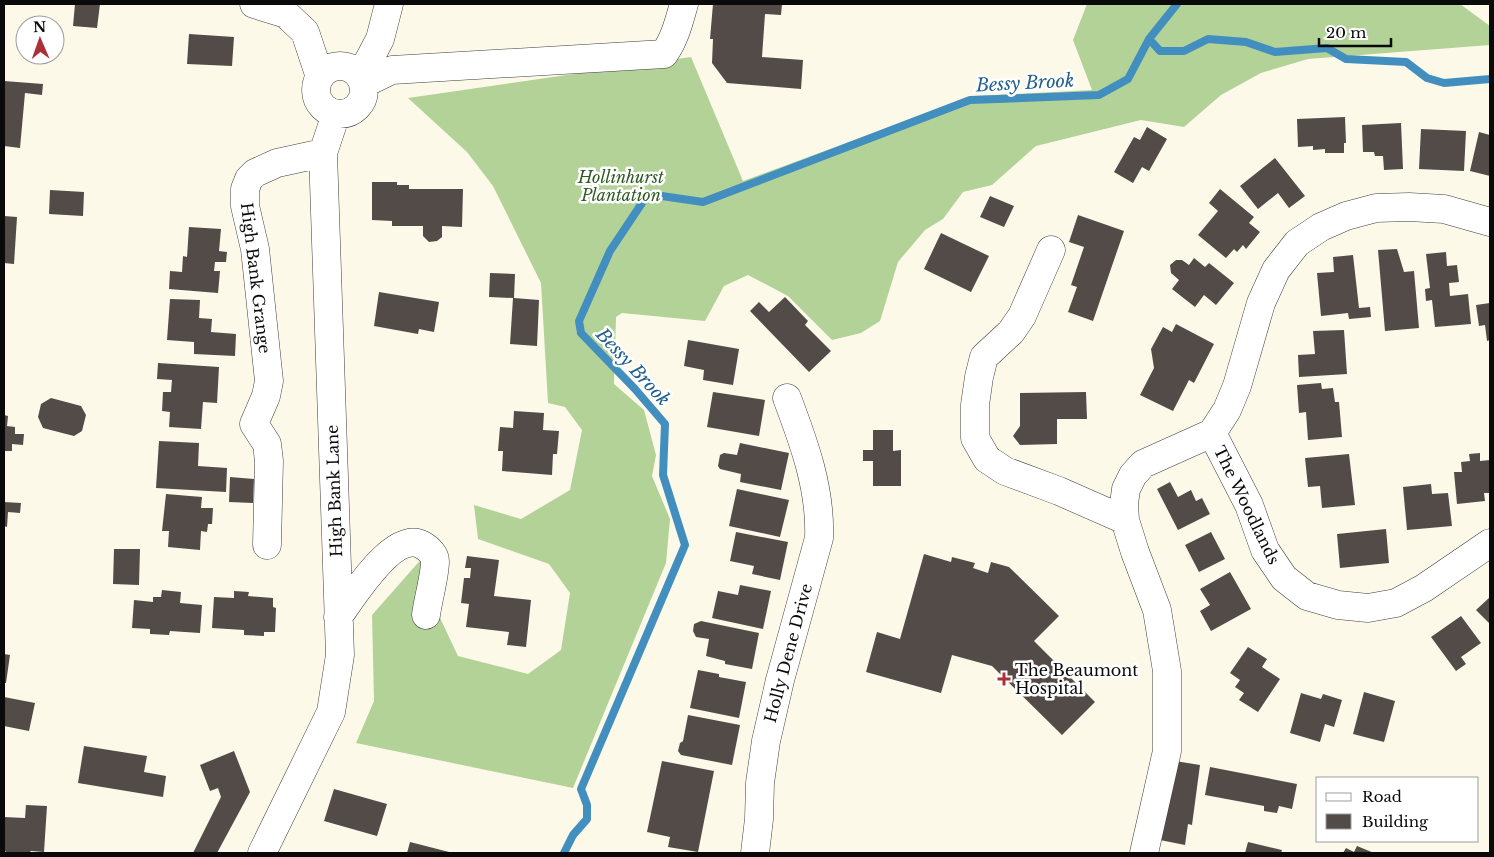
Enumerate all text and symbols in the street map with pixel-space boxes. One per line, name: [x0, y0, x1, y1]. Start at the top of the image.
north arrow: [15, 15, 65, 65]
scale bar: [1319, 15, 1392, 47]
text: N: [33, 18, 46, 36]
text: 20 m: [1326, 23, 1366, 42]
water label: Bessy Brook: [974, 69, 1075, 97]
park label: Hollinhurst Plantation: [577, 167, 664, 205]
street label: High Bank Grange: [237, 201, 275, 355]
water label: Bessy Brook: [591, 323, 675, 410]
street label: High Bank Lane: [322, 424, 346, 558]
street label: The Woodlands: [1210, 442, 1284, 568]
street label: Holly Dene Drive: [760, 581, 816, 725]
place label: The Beaumont Hospital: [1015, 660, 1138, 698]
marker: The Beaumont Hospital: [997, 672, 1011, 686]
legend: [1316, 777, 1479, 842]
text: Road: [1362, 787, 1402, 806]
text: Building: [1362, 812, 1429, 831]

